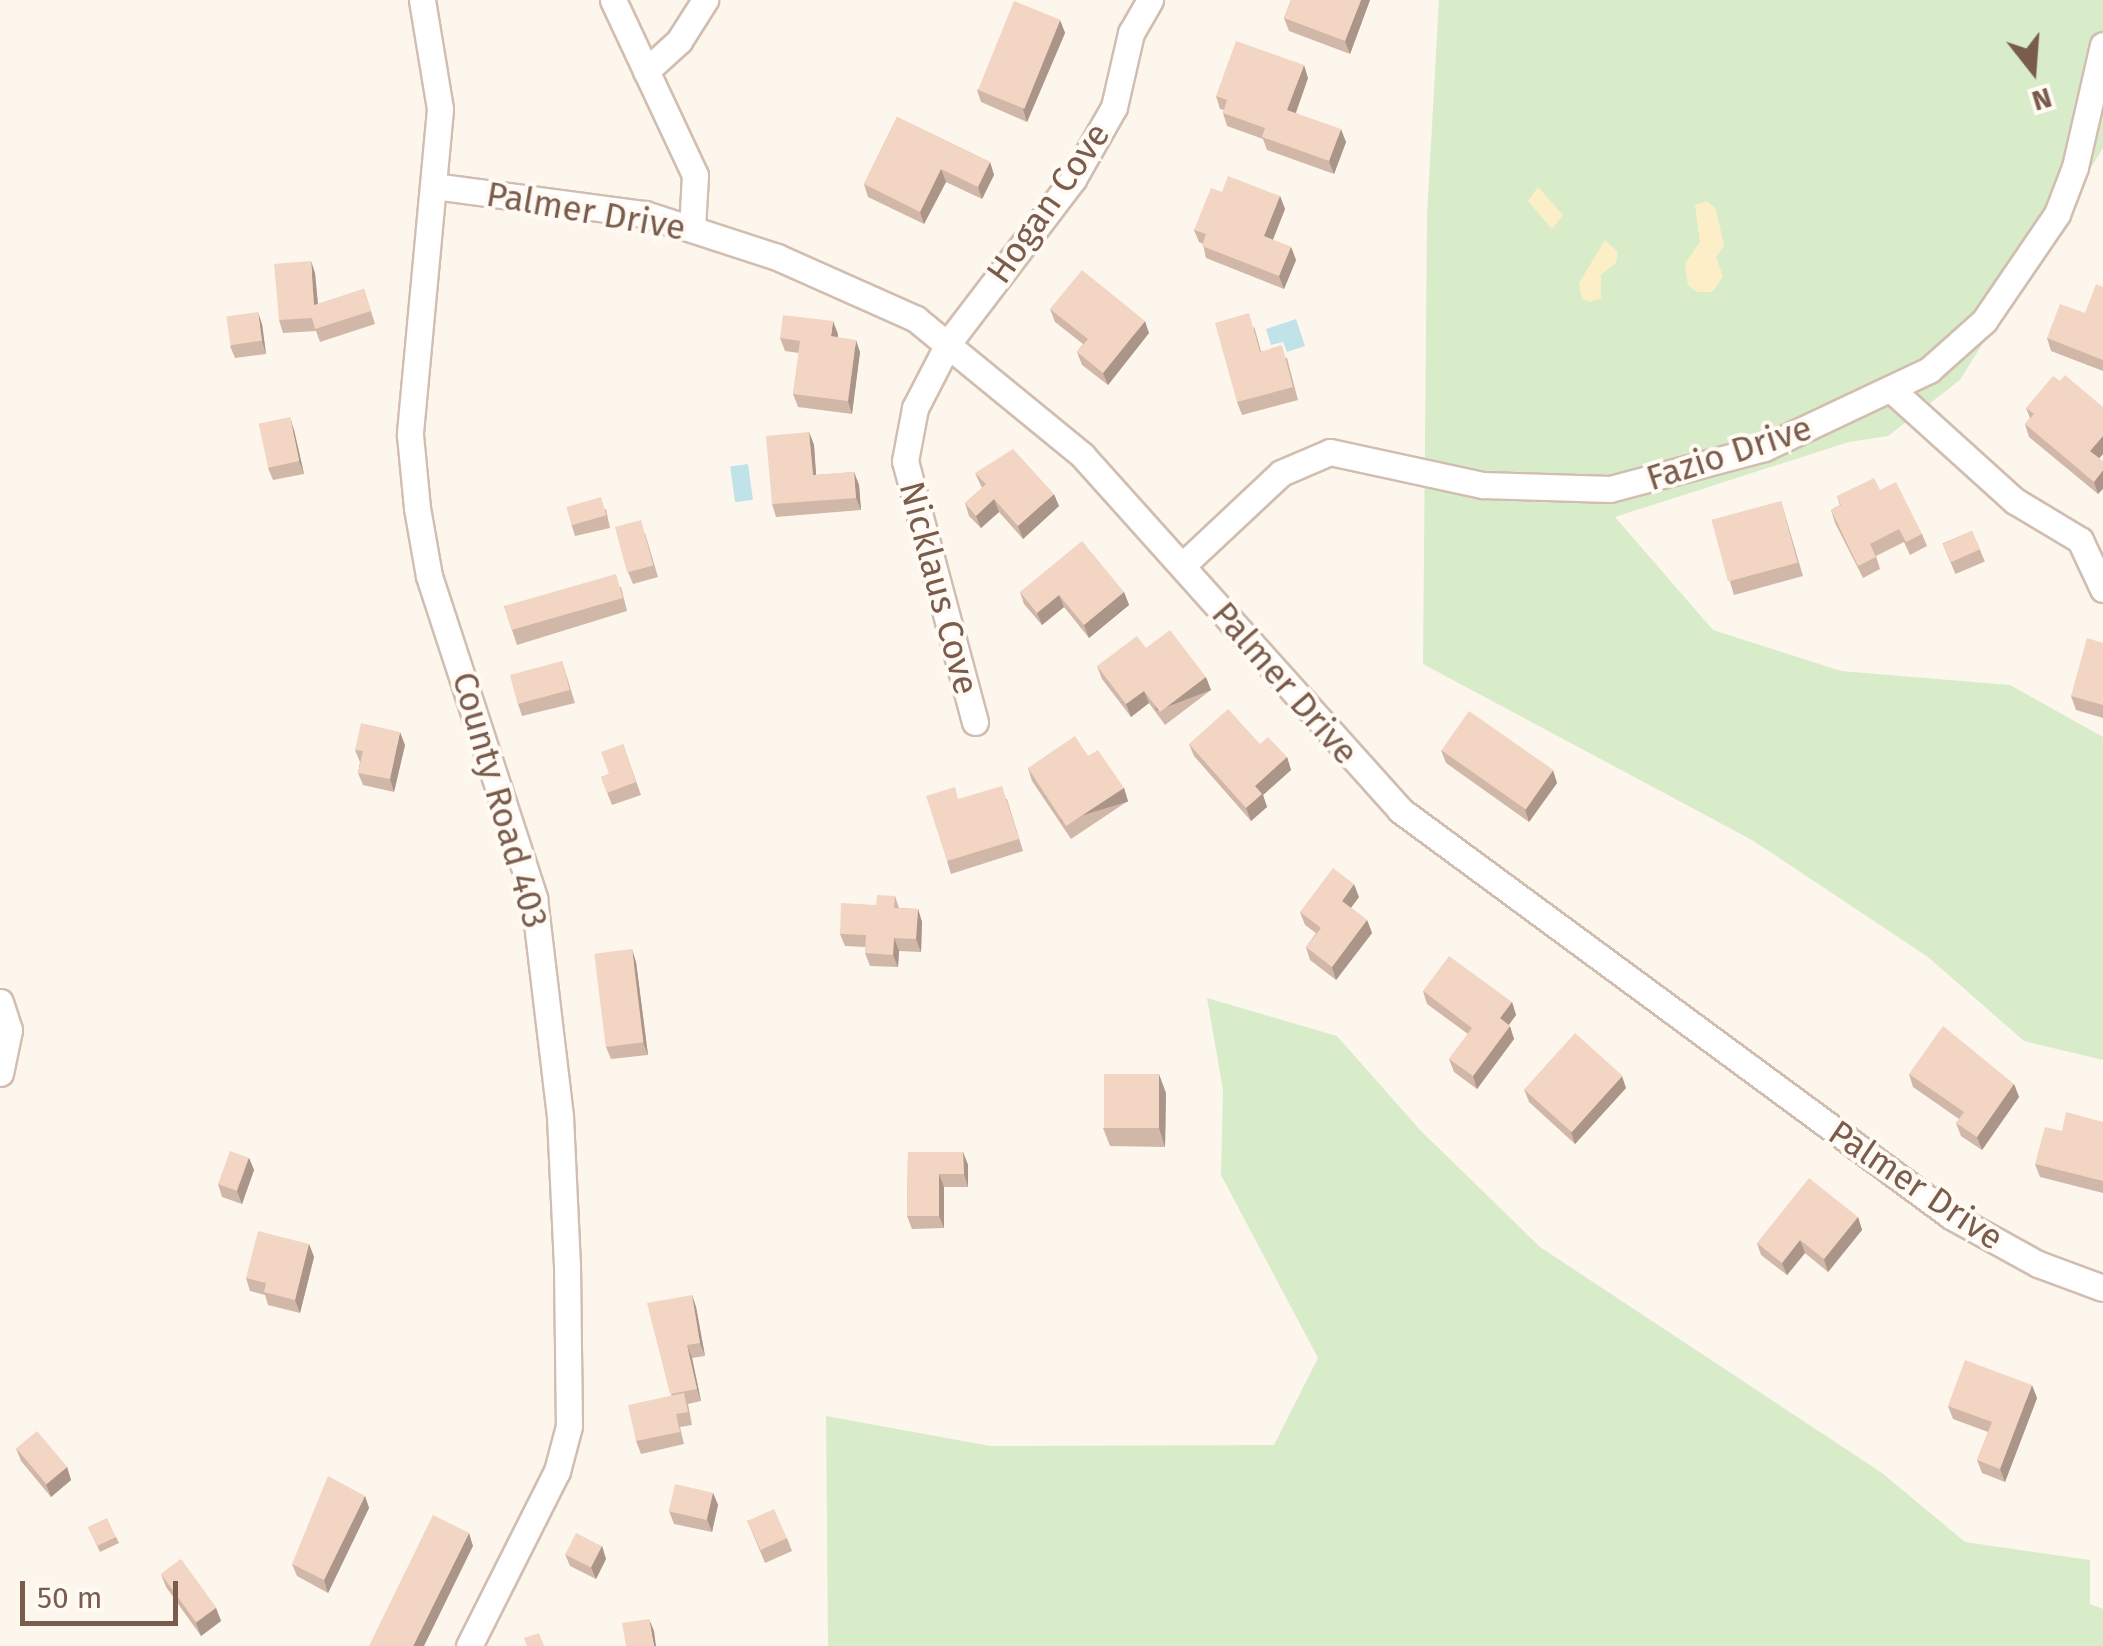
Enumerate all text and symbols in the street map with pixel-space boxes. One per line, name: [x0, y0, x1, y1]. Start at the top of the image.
north arrow: [1983, 20, 2083, 120]
text: N: [2028, 81, 2056, 118]
street label: Hogan Cove: [977, 115, 1119, 291]
street label: Palmer Drive: [483, 173, 689, 249]
street label: Fazio Drive: [1641, 407, 1817, 499]
street label: Nicklaus Cove: [890, 477, 988, 699]
street label: Palmer Drive: [1203, 593, 1367, 773]
street label: County Road 403: [443, 667, 557, 933]
street label: Palmer Drive: [1821, 1111, 2011, 1259]
scale bar: [25, 1561, 182, 1623]
text: 50 m: [37, 1580, 102, 1616]

